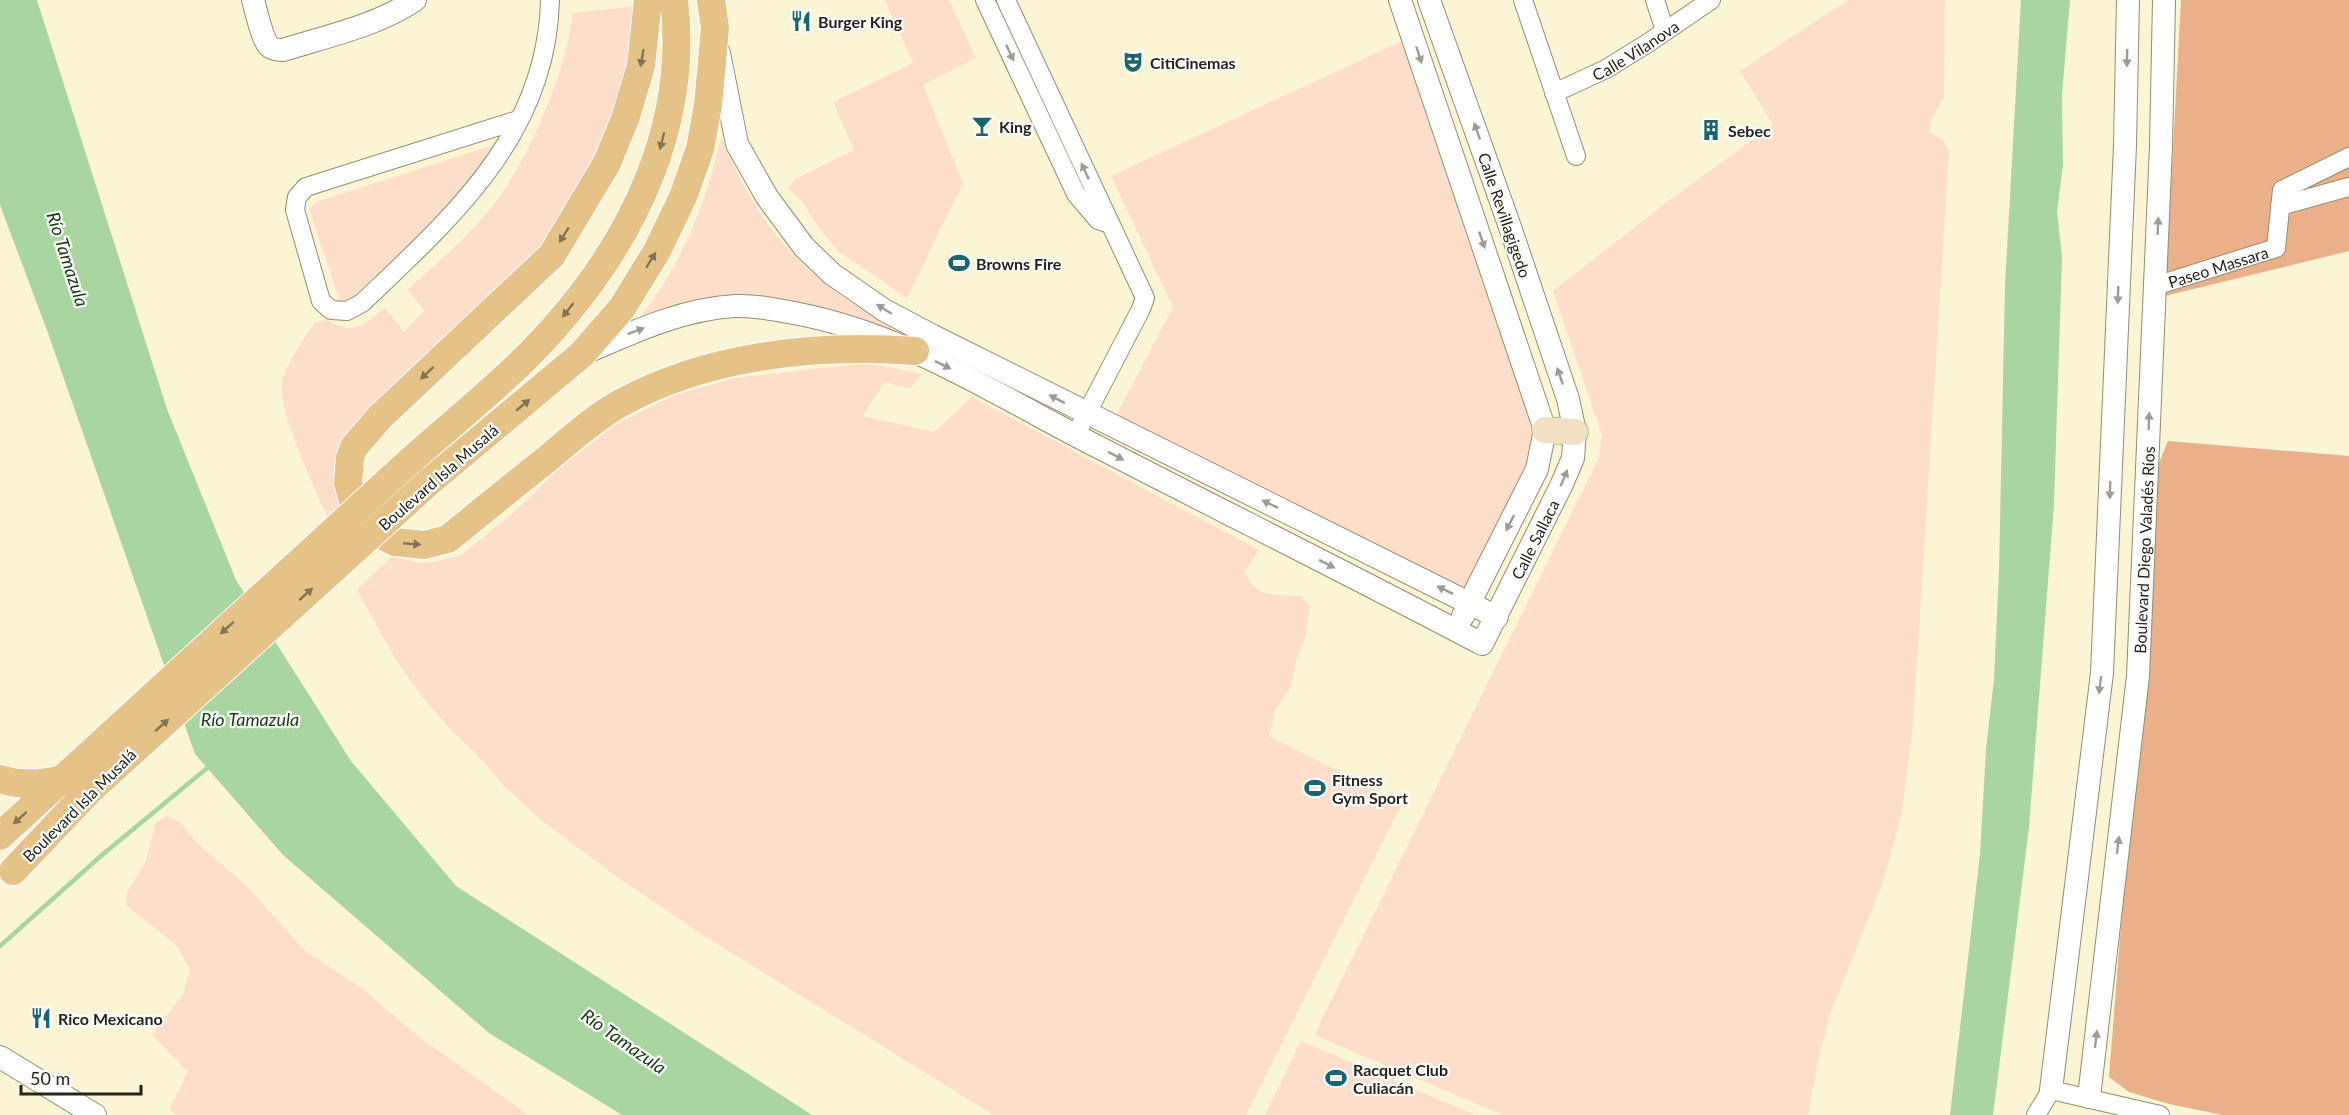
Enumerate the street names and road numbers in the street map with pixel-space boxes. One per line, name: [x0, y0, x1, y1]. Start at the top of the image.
street label: Calle Vilanova: [1589, 16, 1682, 84]
street label: Calle Revillagigedo: [1475, 150, 1535, 280]
street label: Paseo Massara: [2166, 242, 2270, 291]
street label: Boulevard Isla Musalá: [374, 420, 502, 534]
street label: Boulevard Diego Valadés Ríos: [2129, 446, 2157, 654]
street label: Calle Sallaca: [1507, 496, 1562, 582]
street label: Boulevard Isla Musalá: [19, 745, 139, 865]

